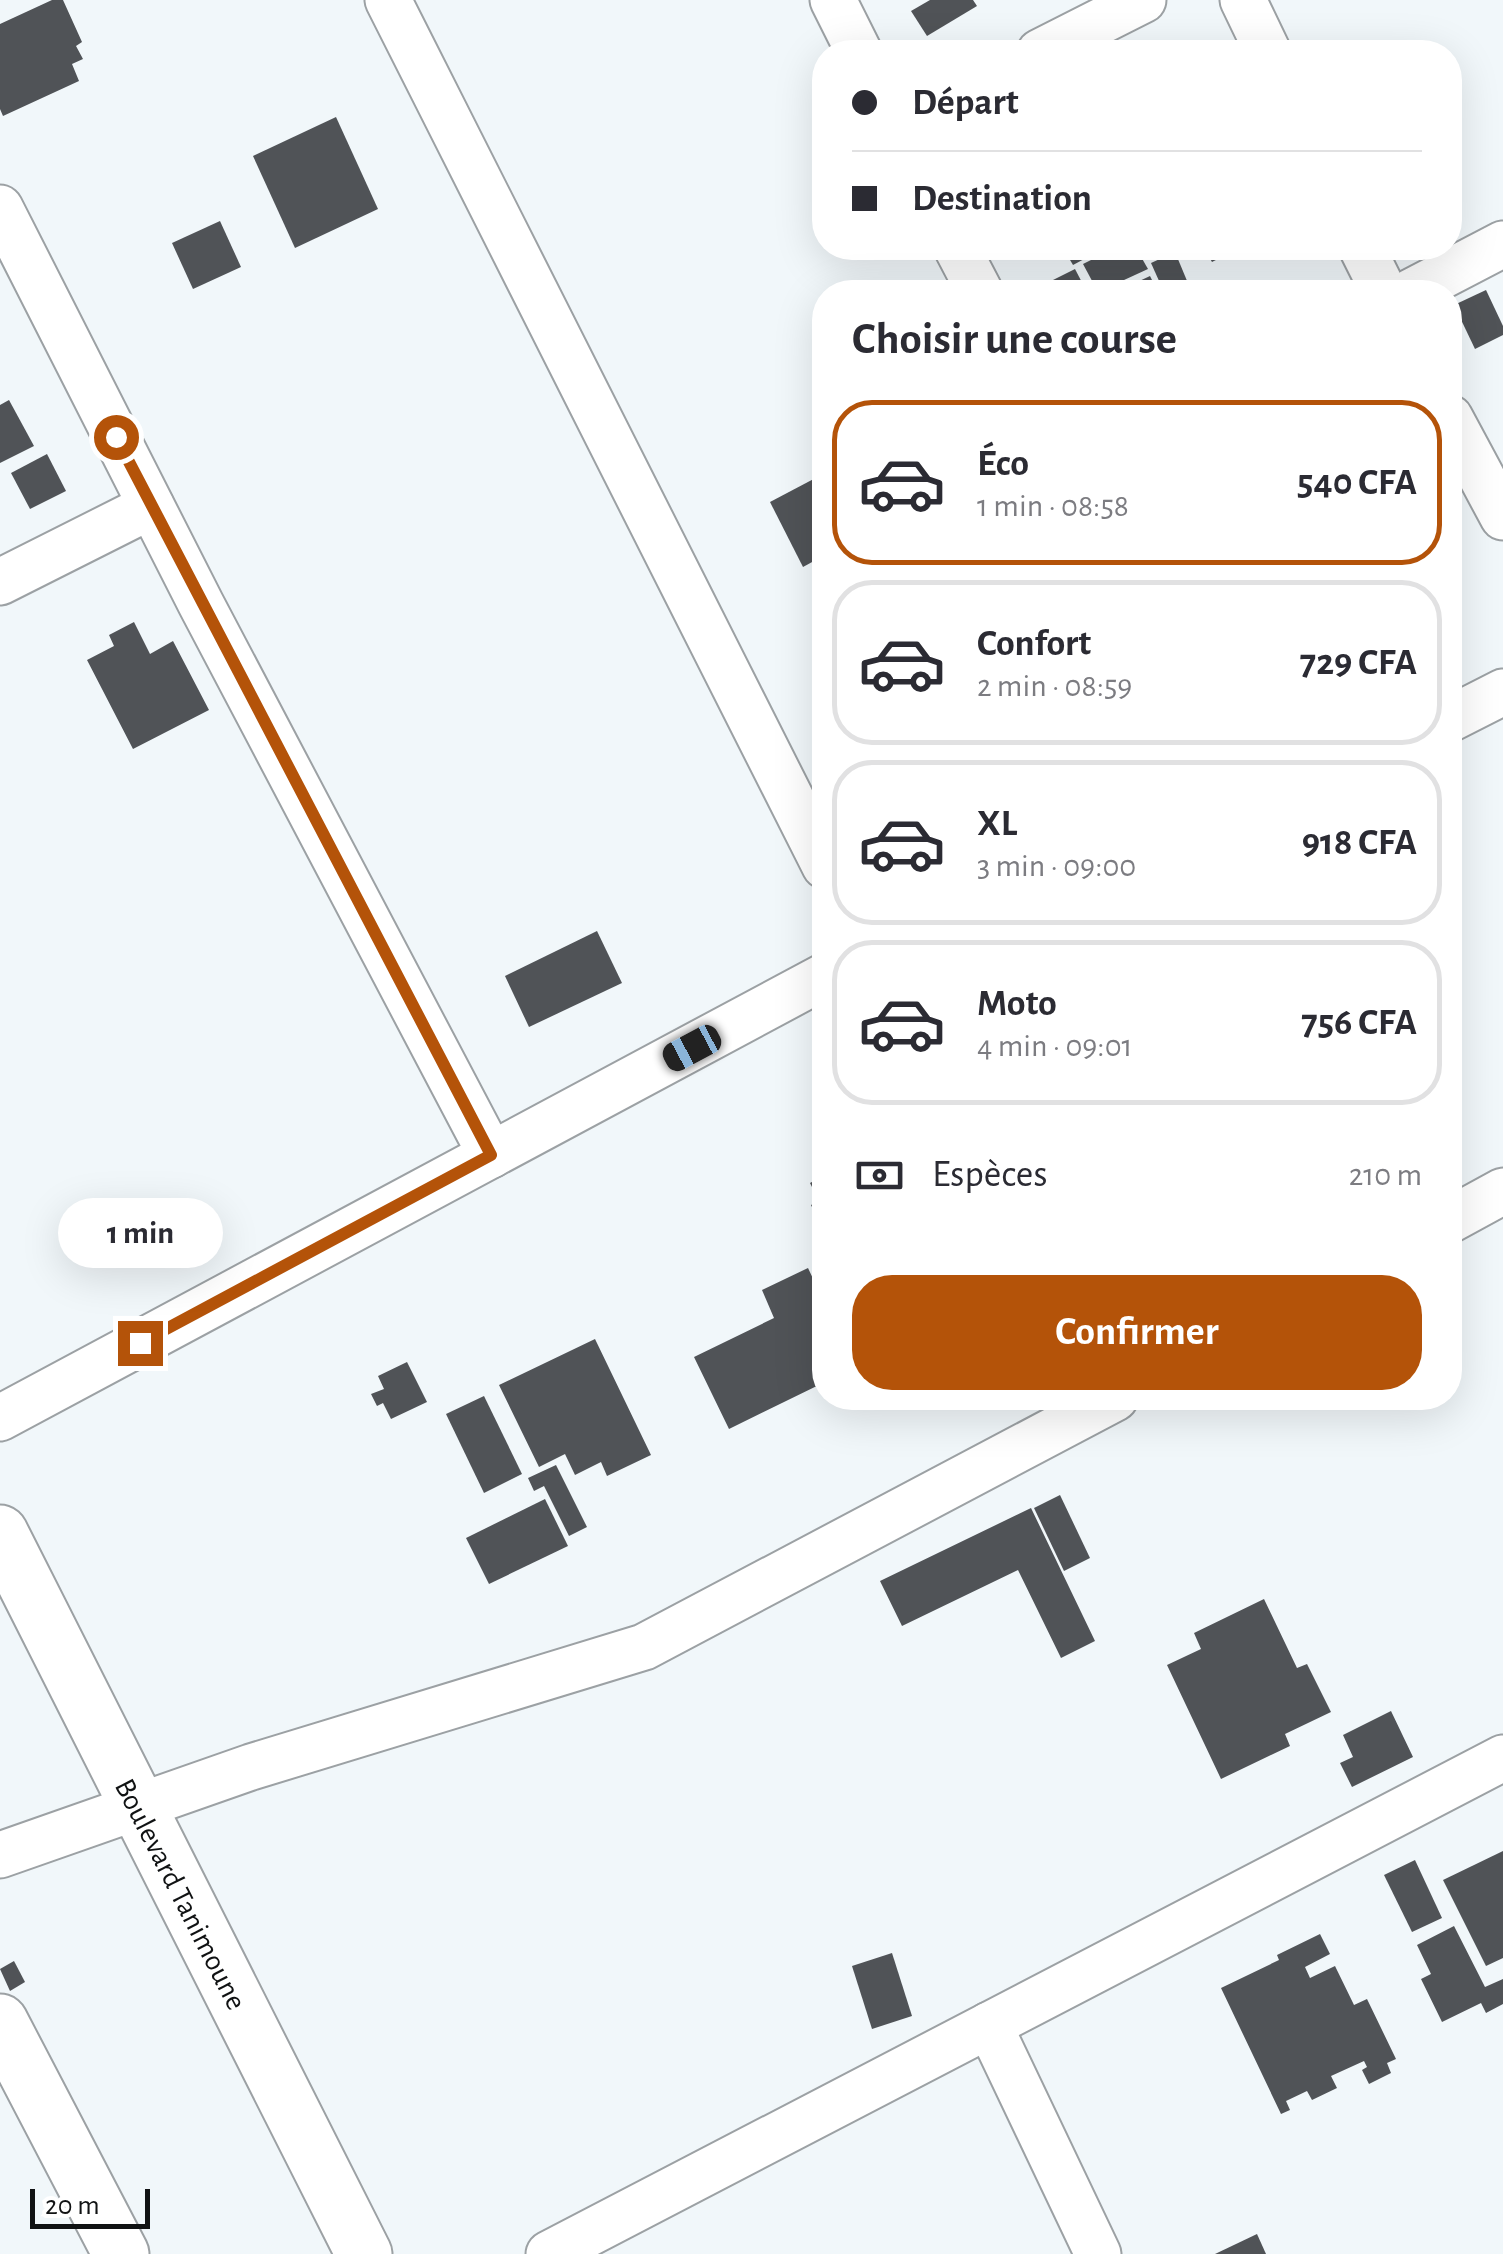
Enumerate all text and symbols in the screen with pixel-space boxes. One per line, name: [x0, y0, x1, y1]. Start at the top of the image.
text: Départ: [912, 84, 1019, 122]
text: Destination: [912, 180, 1092, 218]
text: Choisir une course: [852, 317, 1177, 362]
route start: [94, 415, 139, 460]
icon: car: [857, 438, 947, 528]
text: Éco: [977, 445, 1029, 483]
text: 540 CFA: [1297, 464, 1417, 502]
text: 1 min · 08:58: [977, 490, 1129, 522]
icon: car: [857, 618, 947, 708]
text: Confort: [977, 625, 1091, 663]
text: 729 CFA: [1300, 644, 1417, 682]
text: 2 min · 08:59: [977, 670, 1132, 702]
icon: car: [857, 798, 947, 888]
text: XL: [977, 805, 1017, 843]
text: 918 CFA: [1302, 824, 1417, 862]
text: 3 min · 09:00: [977, 850, 1136, 882]
icon: car: [857, 978, 947, 1068]
text: Moto: [977, 985, 1057, 1023]
text: 756 CFA: [1301, 1004, 1417, 1042]
car: [658, 1021, 726, 1075]
text: 4 min · 09:01: [977, 1030, 1133, 1062]
icon: cash: [852, 1148, 907, 1203]
text: Espèces: [932, 1156, 1047, 1194]
text: 210 m: [1349, 1159, 1422, 1191]
callout: 1 min: [58, 1198, 222, 1268]
text: 1 min: [107, 1217, 174, 1249]
button: Confirmer: [852, 1275, 1422, 1390]
route end: [118, 1321, 163, 1366]
street label: Boulevard Tanimoune: [109, 1774, 251, 2015]
scale bar: [30, 2184, 150, 2228]
text: 20 m: [45, 2192, 100, 2220]

